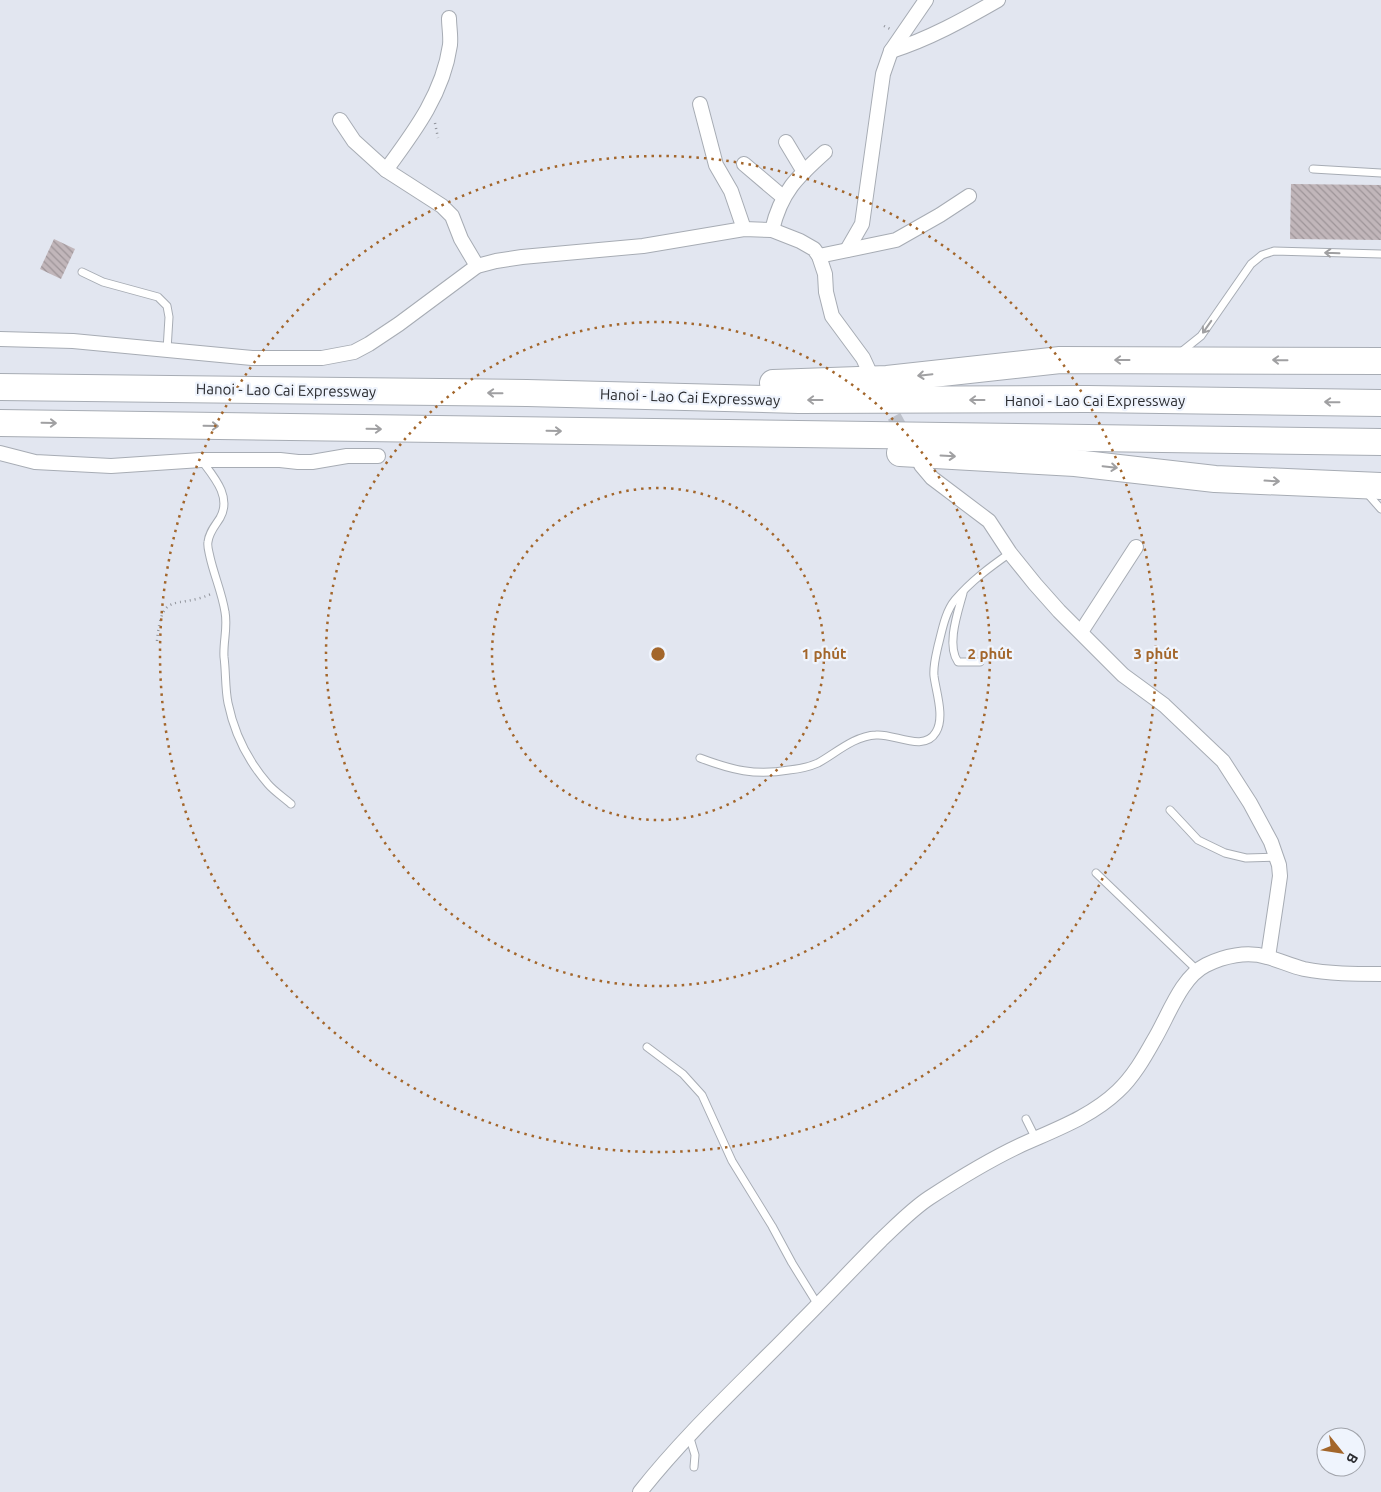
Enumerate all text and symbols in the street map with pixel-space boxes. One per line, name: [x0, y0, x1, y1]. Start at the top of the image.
one-way arrow: [1325, 248, 1341, 257]
one-way arrow: [1202, 320, 1212, 334]
one-way arrow: [1114, 355, 1130, 365]
one-way arrow: [1272, 356, 1288, 365]
one-way arrow: [917, 370, 933, 380]
street label: Hanoi - Lao Cai Expressway: [196, 380, 376, 400]
street label: Hanoi - Lao Cai Expressway: [600, 385, 780, 409]
one-way arrow: [487, 388, 504, 398]
street label: Hanoi - Lao Cai Expressway: [1005, 392, 1185, 409]
one-way arrow: [807, 395, 824, 405]
one-way arrow: [970, 395, 986, 404]
one-way arrow: [1325, 397, 1341, 407]
one-way arrow: [40, 418, 56, 428]
one-way arrow: [202, 421, 219, 431]
one-way arrow: [365, 424, 381, 433]
one-way arrow: [545, 427, 561, 436]
one-way arrow: [940, 451, 956, 460]
one-way arrow: [1102, 462, 1118, 472]
one-way arrow: [1264, 477, 1280, 486]
centre of rings: [649, 645, 667, 663]
text: 1 phút: [801, 645, 847, 662]
text: 2 phút: [967, 645, 1013, 662]
text: 3 phút: [1133, 645, 1179, 662]
north arrow: [1316, 1427, 1366, 1477]
text: B: [1343, 1450, 1362, 1467]

